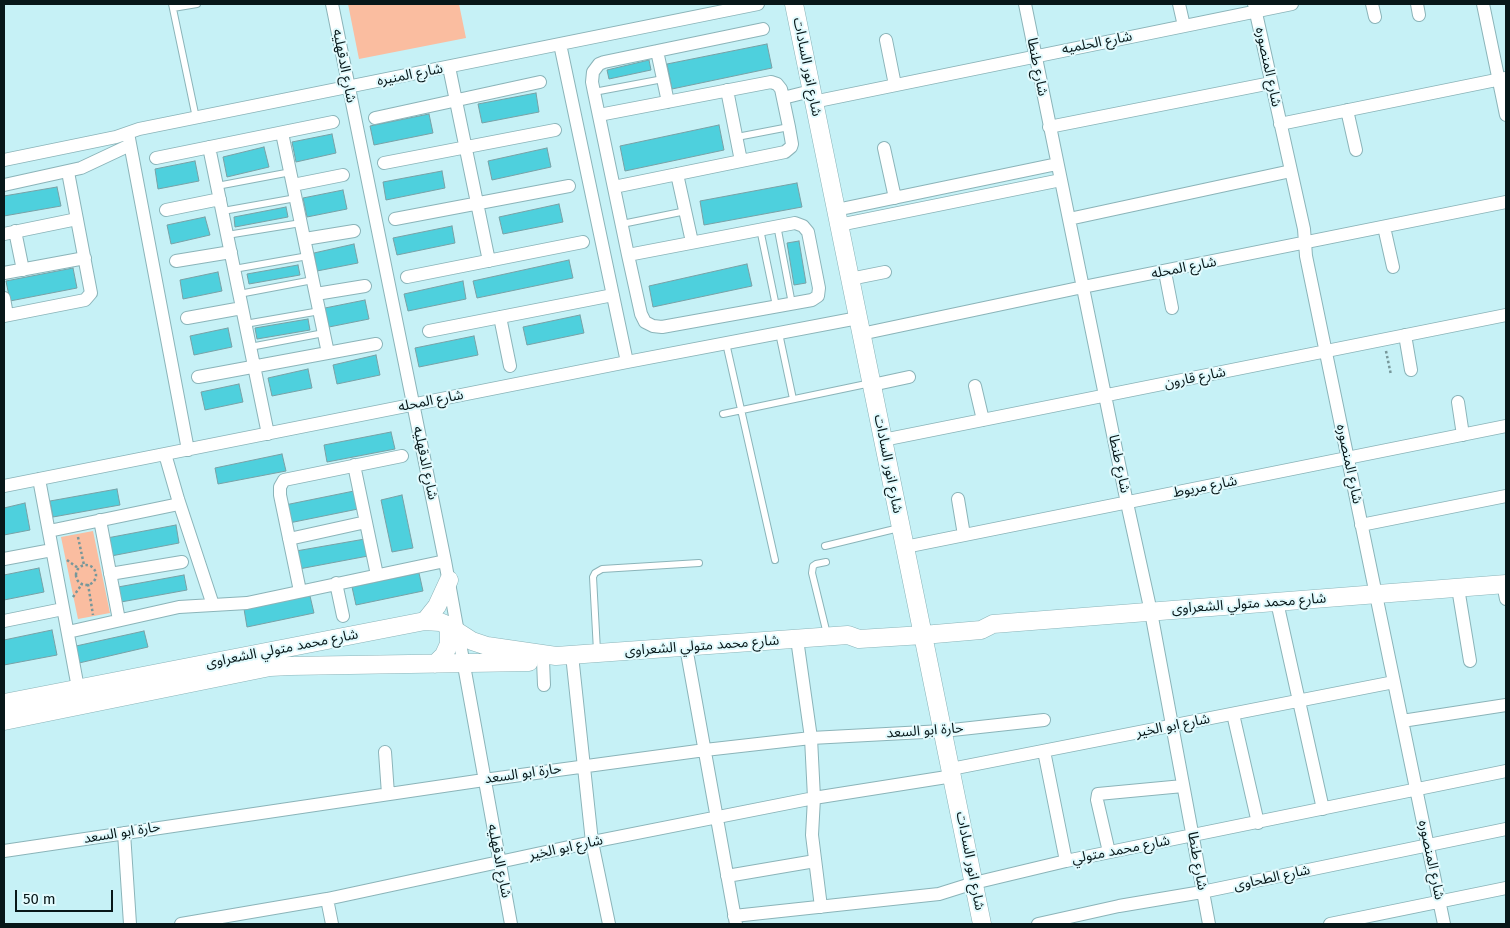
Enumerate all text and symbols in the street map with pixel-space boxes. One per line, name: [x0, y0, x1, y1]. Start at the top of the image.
street label: شارع انور السادات: [789, 16, 825, 118]
street label: شارع المنصوره: [1251, 26, 1285, 108]
street label: شارع الدقهليه: [329, 28, 359, 104]
street label: شارع الحلميه: [1060, 28, 1134, 58]
street label: شارع طنطا: [1023, 36, 1051, 98]
street label: شارع المنيره: [376, 60, 444, 90]
street label: شارع المحله: [1150, 253, 1218, 283]
street label: شارع قارون: [1163, 364, 1227, 392]
street label: شارع المحله: [397, 386, 465, 416]
street label: شارع انور السادات: [870, 413, 906, 515]
street label: شارع المنصوره: [1332, 423, 1366, 505]
street label: شارع الدقهليه: [409, 425, 441, 501]
street label: شارع طنطا: [1105, 433, 1133, 495]
street label: شارع مريوط: [1171, 473, 1239, 501]
street label: شارع محمد متولي الشعراوى: [1171, 590, 1327, 618]
street label: شارع محمد متولي الشعراوى: [204, 626, 360, 672]
street label: شارع محمد متولي الشعراوى: [624, 632, 780, 660]
street label: شارع ابو الخير: [1135, 711, 1211, 741]
street label: حارة ابو السعد: [886, 720, 964, 742]
street label: حارة ابو السعد: [484, 760, 562, 788]
street label: شارع انور السادات: [952, 810, 988, 912]
street label: حارة ابو السعد: [83, 819, 161, 847]
street label: شارع المنصوره: [1414, 819, 1448, 901]
street label: شارع الدقهليه: [484, 823, 514, 899]
street label: شارع طنطا: [1184, 830, 1210, 892]
street label: شارع ابو الخير: [528, 832, 604, 864]
street label: شارع محمد متولي: [1070, 832, 1172, 868]
street label: شارع الطحاوى: [1232, 862, 1312, 894]
scale bar: [18, 880, 115, 912]
text: 50 m: [23, 890, 56, 908]

